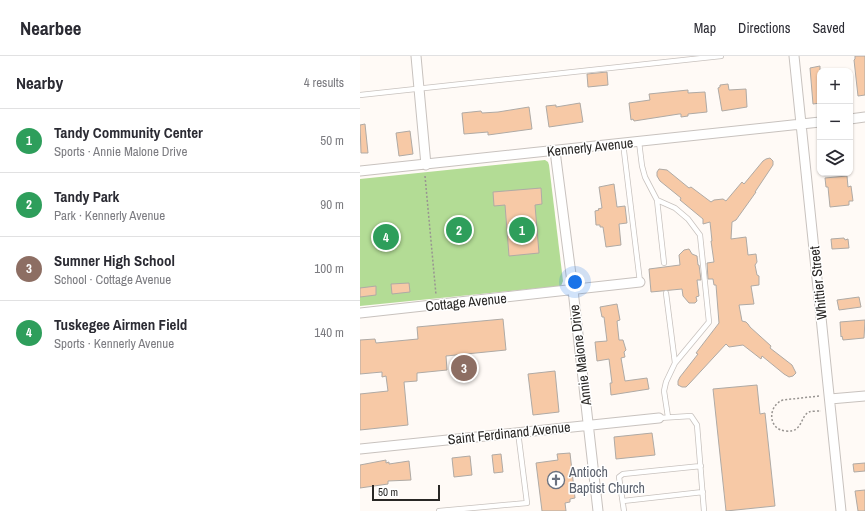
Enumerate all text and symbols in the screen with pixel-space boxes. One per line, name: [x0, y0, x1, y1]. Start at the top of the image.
text: Nearbee: [20, 15, 81, 41]
text: Map: [694, 19, 716, 37]
text: Directions: [738, 19, 790, 37]
text: Saved: [812, 19, 845, 37]
map controls: [817, 68, 853, 176]
button: +: [817, 68, 853, 104]
text: Nearby: [16, 71, 63, 94]
text: 4 results: [304, 74, 344, 91]
button: −: [817, 104, 853, 140]
text: Tandy Community Center: [54, 122, 203, 143]
text: 1: [26, 132, 32, 149]
text: 50 m: [320, 132, 344, 149]
street label: Kennerly Avenue: [546, 134, 634, 160]
button: layers: [817, 140, 853, 176]
text: Sports · Annie Malone Drive: [54, 143, 187, 160]
text: Tandy Park: [54, 186, 119, 207]
text: 2: [26, 196, 32, 213]
text: 90 m: [320, 196, 344, 213]
text: Park · Kennerly Avenue: [54, 207, 165, 224]
pin: 2: [446, 215, 472, 245]
pin: 1: [509, 215, 535, 245]
pin: 4: [373, 222, 399, 252]
street label: Whittier Street: [805, 245, 831, 321]
text: Sumner High School: [54, 250, 175, 271]
text: 3: [26, 260, 32, 277]
text: 100 m: [314, 260, 344, 277]
text: School · Cottage Avenue: [54, 271, 171, 288]
your location: [565, 272, 585, 292]
street label: Cottage Avenue: [425, 289, 507, 315]
street label: Annie Malone Drive: [565, 304, 595, 407]
text: Tuskegee Airmen Field: [54, 314, 187, 335]
text: 4: [26, 324, 32, 341]
text: 140 m: [314, 324, 344, 341]
text: Sports · Kennerly Avenue: [54, 335, 174, 352]
pin: 3: [451, 353, 477, 383]
street label: Saint Ferdinand Avenue: [447, 418, 571, 448]
place label: Antioch Baptist Church: [568, 463, 645, 497]
church icon: Antioch Baptist Church: [546, 470, 566, 490]
scale bar: [372, 483, 440, 502]
text: 50 m: [378, 485, 398, 499]

